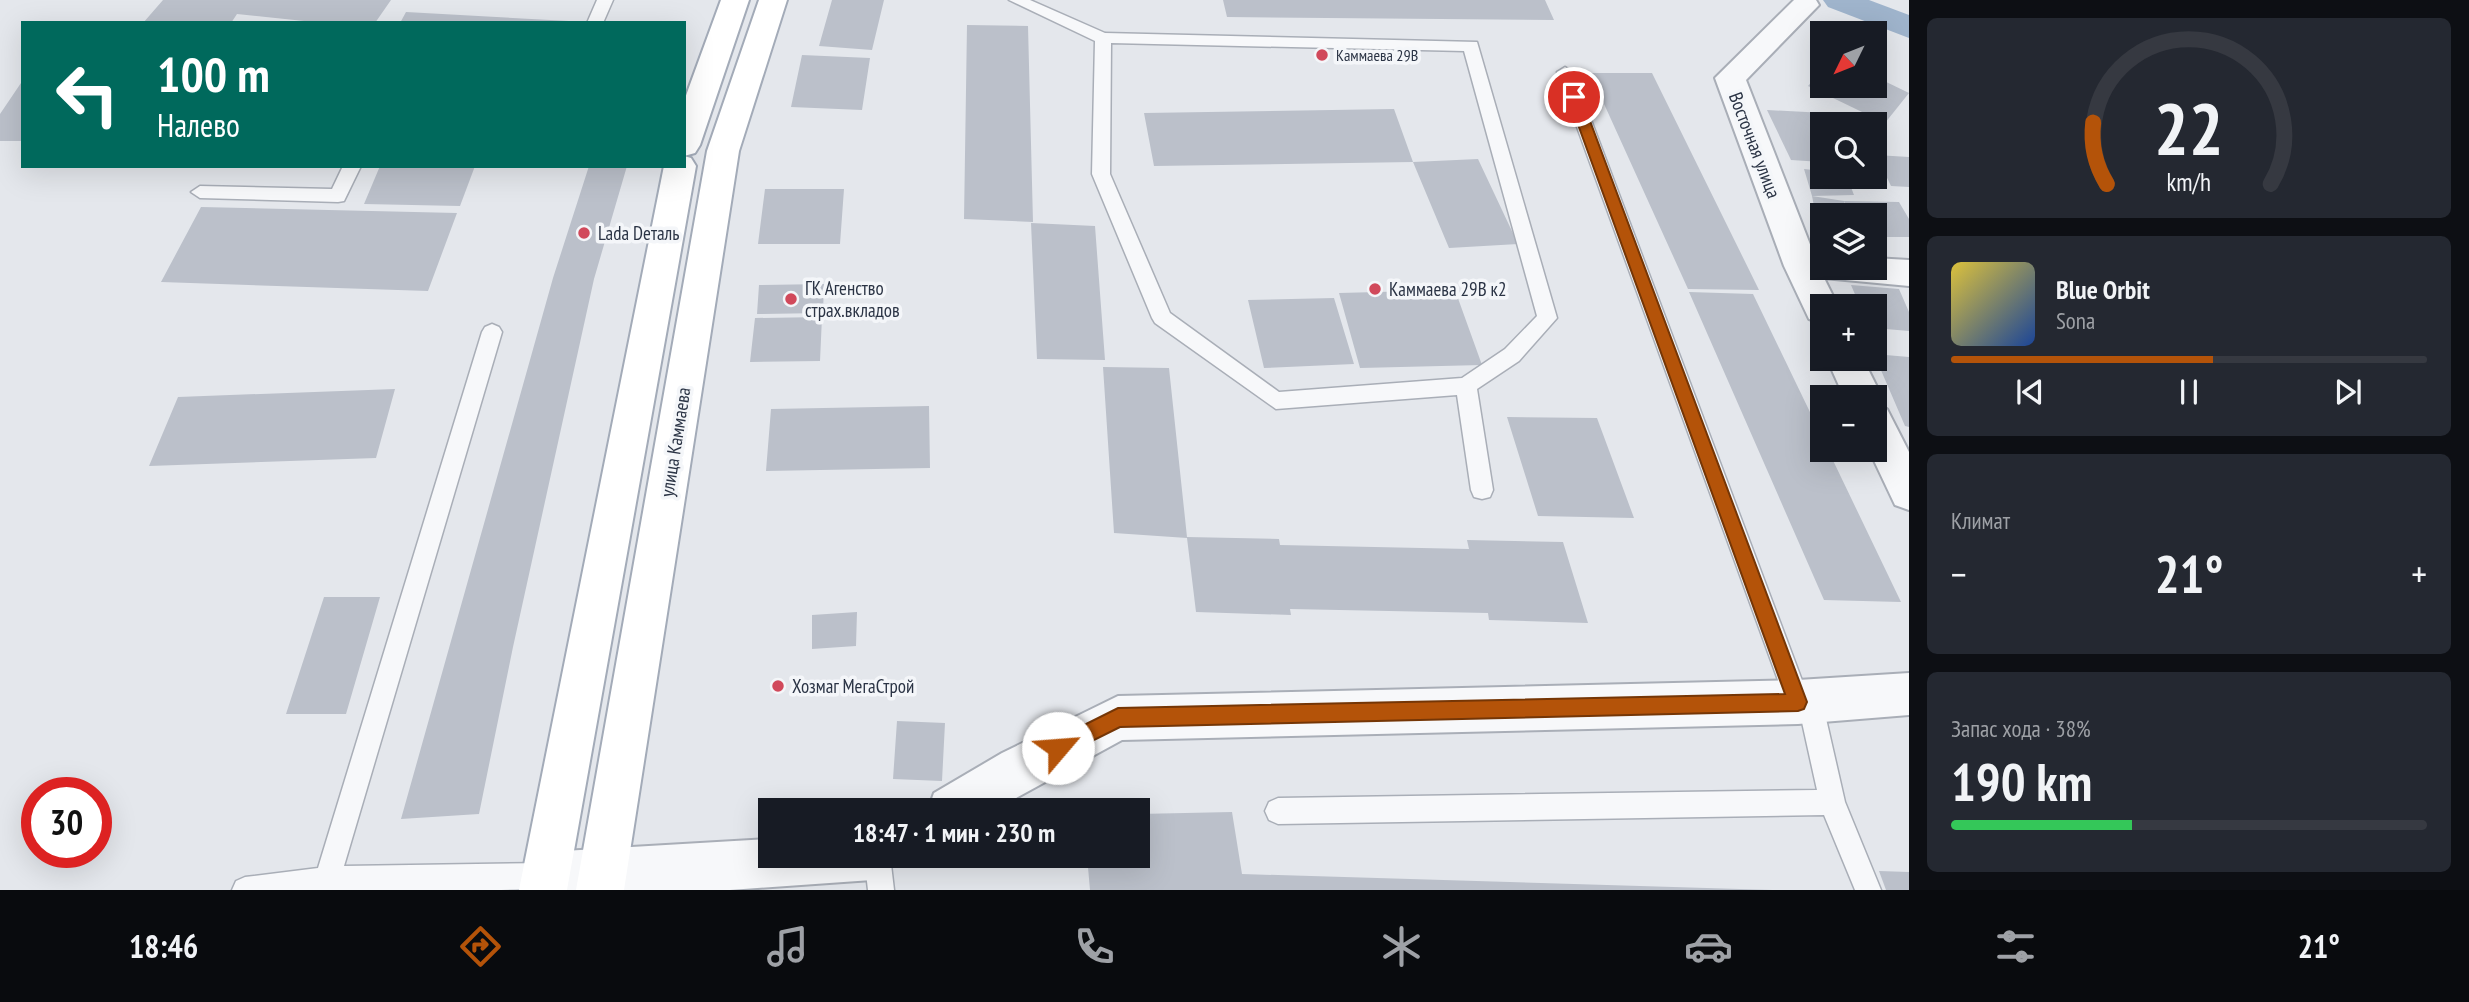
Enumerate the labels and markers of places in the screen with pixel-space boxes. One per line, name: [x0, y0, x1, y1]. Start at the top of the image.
place label: Каммаева 29В: [1336, 45, 1418, 65]
marker: Каммаева 29В: [1314, 47, 1330, 63]
pin: [1544, 67, 1604, 127]
place label: Lada Dеталь: [598, 221, 679, 245]
marker: Lada Dеталь: [576, 225, 592, 241]
place label: ГК Агенство страх.вкладов: [805, 276, 900, 322]
place label: Каммаева 29В к2: [1389, 277, 1507, 301]
marker: Каммаева 29В к2: [1367, 281, 1383, 297]
marker: ГК Агенство страх.вкладов: [783, 291, 799, 307]
place label: Хозмаг МегаСтрой: [792, 674, 914, 698]
marker: Хозмаг МегаСтрой: [770, 678, 786, 694]

